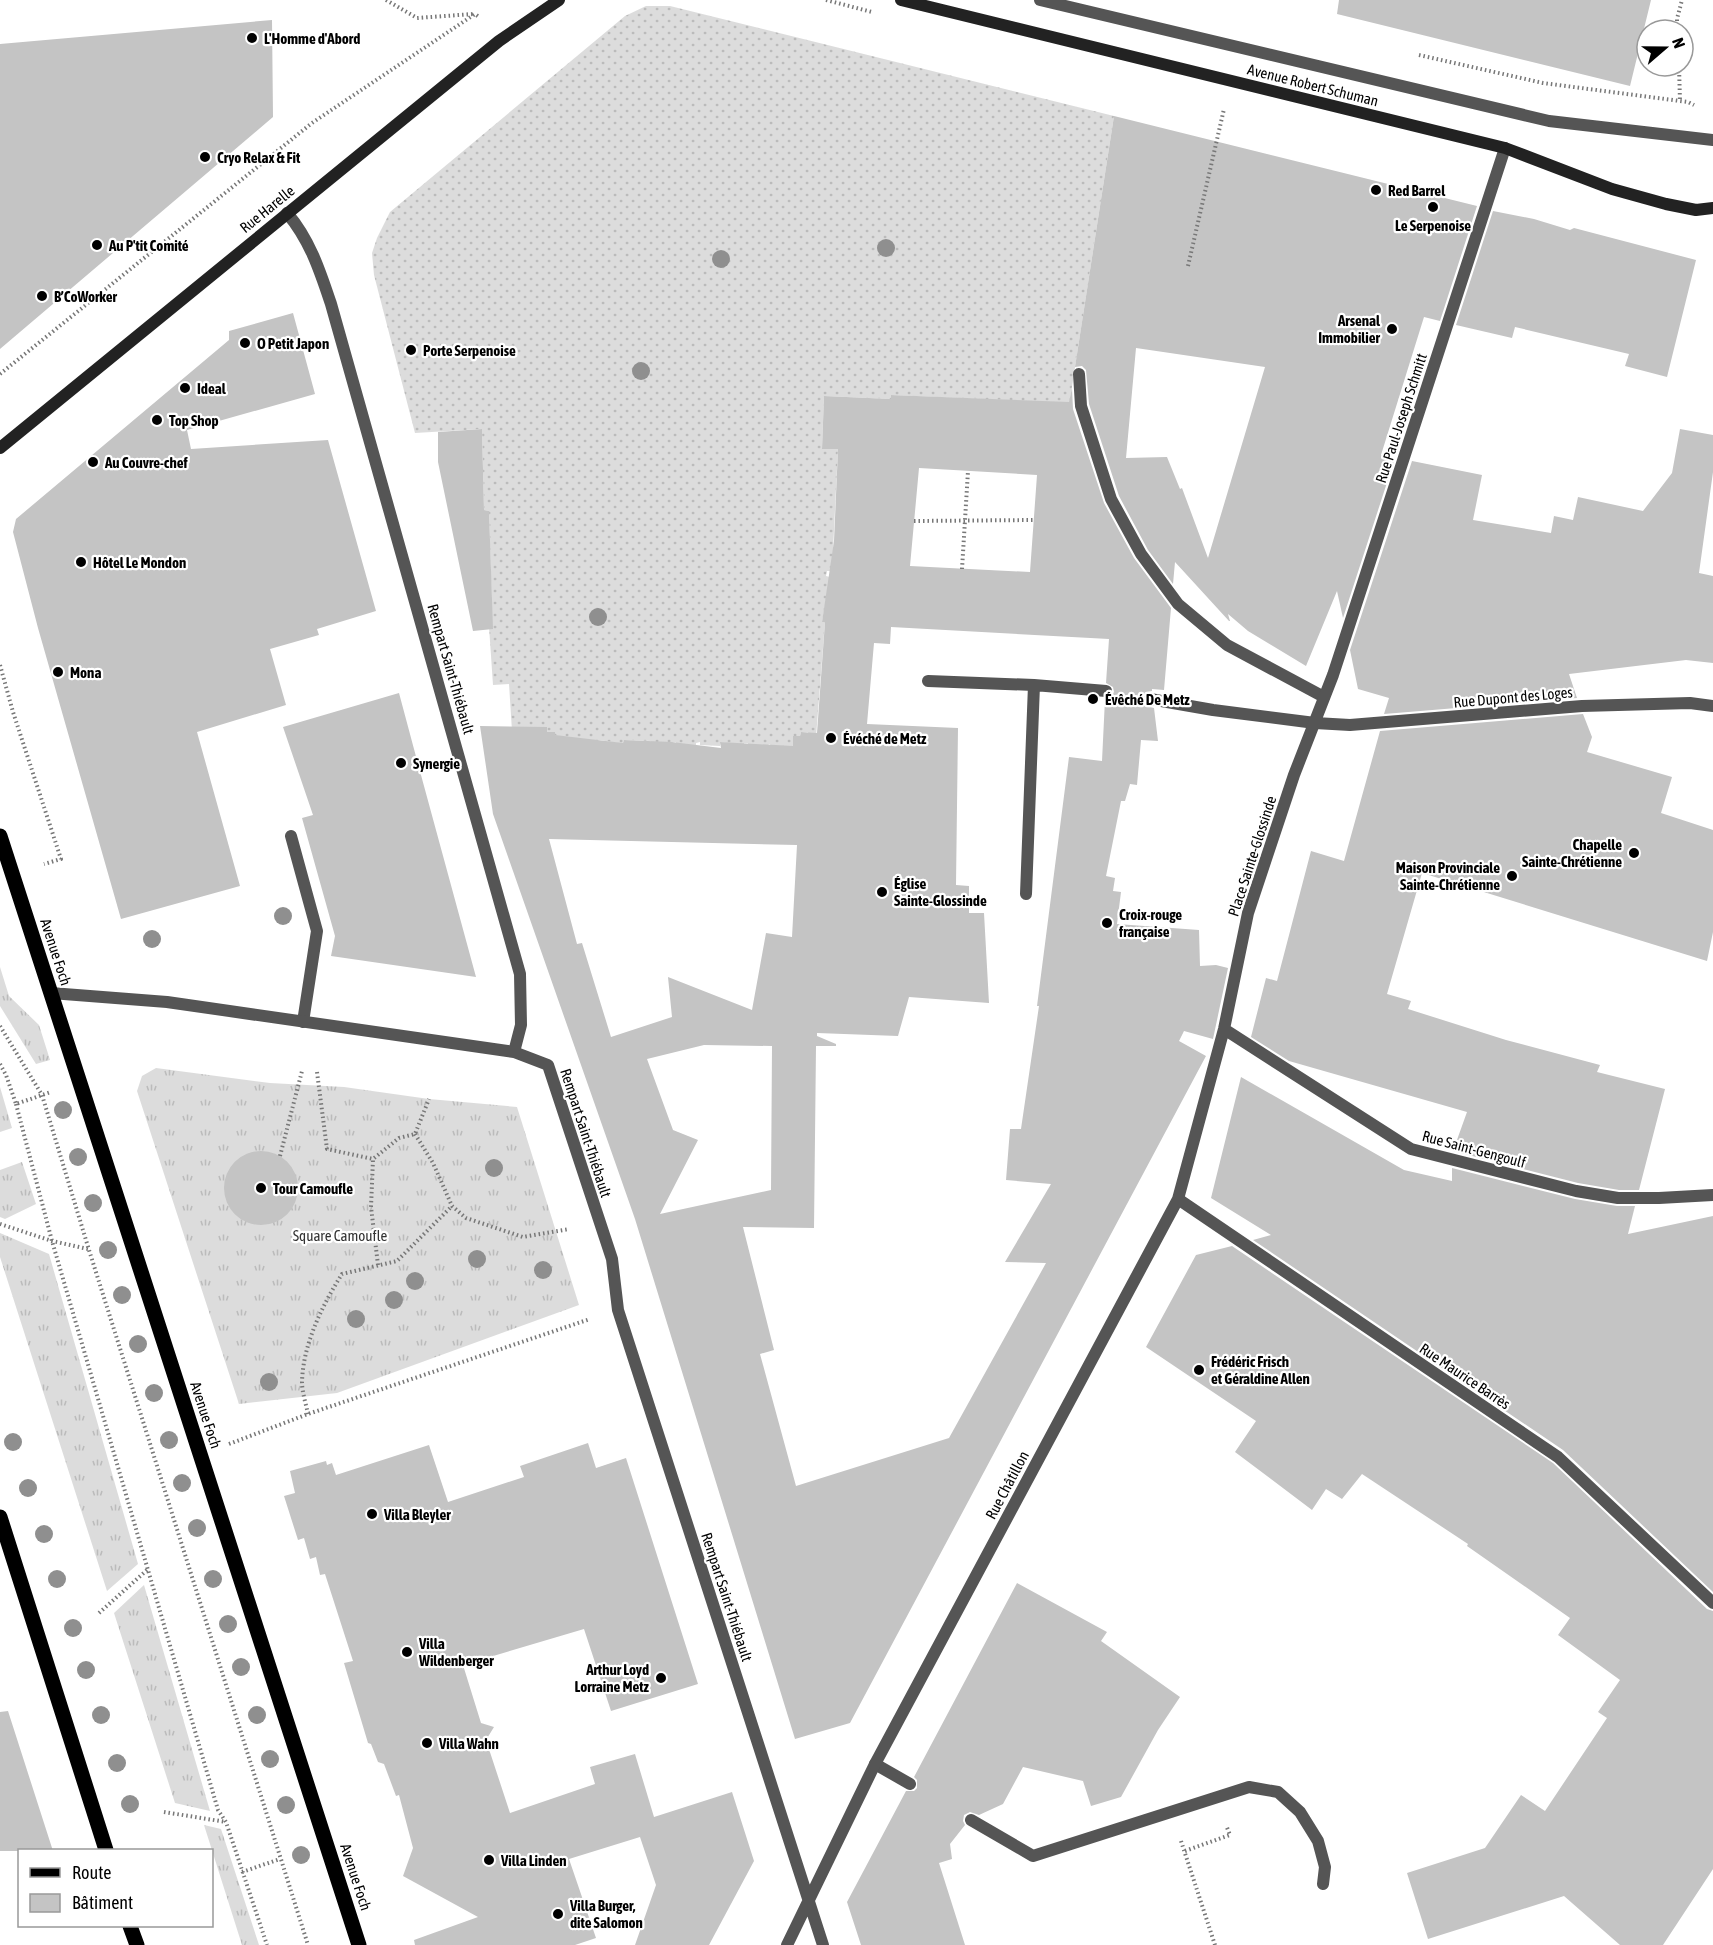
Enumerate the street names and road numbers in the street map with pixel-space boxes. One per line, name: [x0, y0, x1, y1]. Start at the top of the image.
street label: Avenue Robert Schuman: [1246, 61, 1380, 109]
street label: Rue Harelle: [236, 182, 298, 236]
street label: Rue Paul-Joseph Schmitt: [1372, 351, 1430, 485]
street label: Rempart Saint-Thiébault: [424, 602, 478, 736]
street label: Rue Dupont des Loges: [1453, 683, 1573, 711]
street label: Place Sainte-Glossinde: [1225, 794, 1280, 918]
street label: Avenue Foch: [37, 916, 75, 988]
street label: Rempart Saint-Thiébault: [557, 1066, 615, 1200]
street label: Rue Saint-Gengoulf: [1420, 1127, 1528, 1171]
street label: Rue Maurice Barrès: [1417, 1340, 1513, 1412]
street label: Avenue Foch: [187, 1379, 225, 1451]
street label: Rue Châtillon: [982, 1448, 1032, 1522]
street label: Rempart Saint-Thiébault: [698, 1530, 756, 1664]
street label: Avenue Foch: [337, 1841, 375, 1913]

